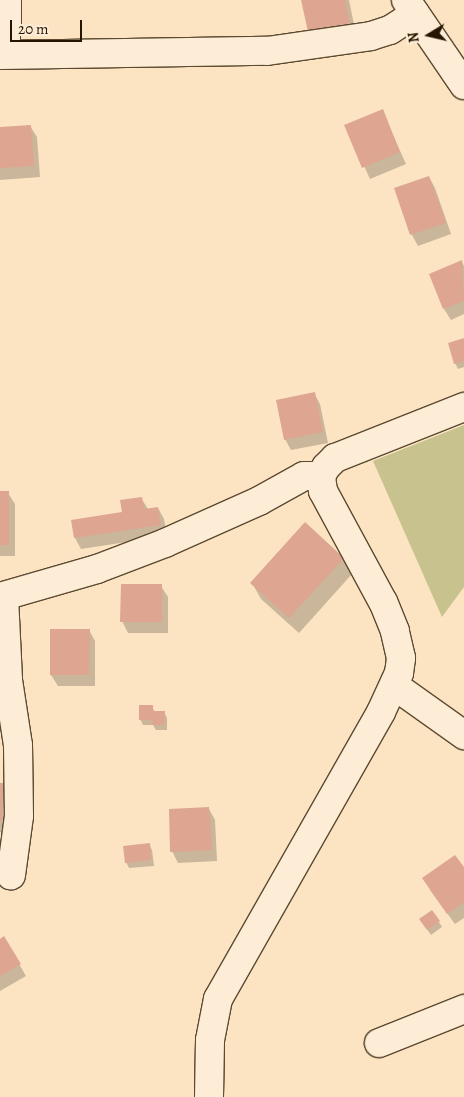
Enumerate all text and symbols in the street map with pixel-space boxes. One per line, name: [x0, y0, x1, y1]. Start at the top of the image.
scale bar: [12, 10, 85, 42]
north arrow: [404, 10, 454, 60]
text: 20 m: [18, 19, 49, 39]
text: N: [404, 31, 424, 44]

